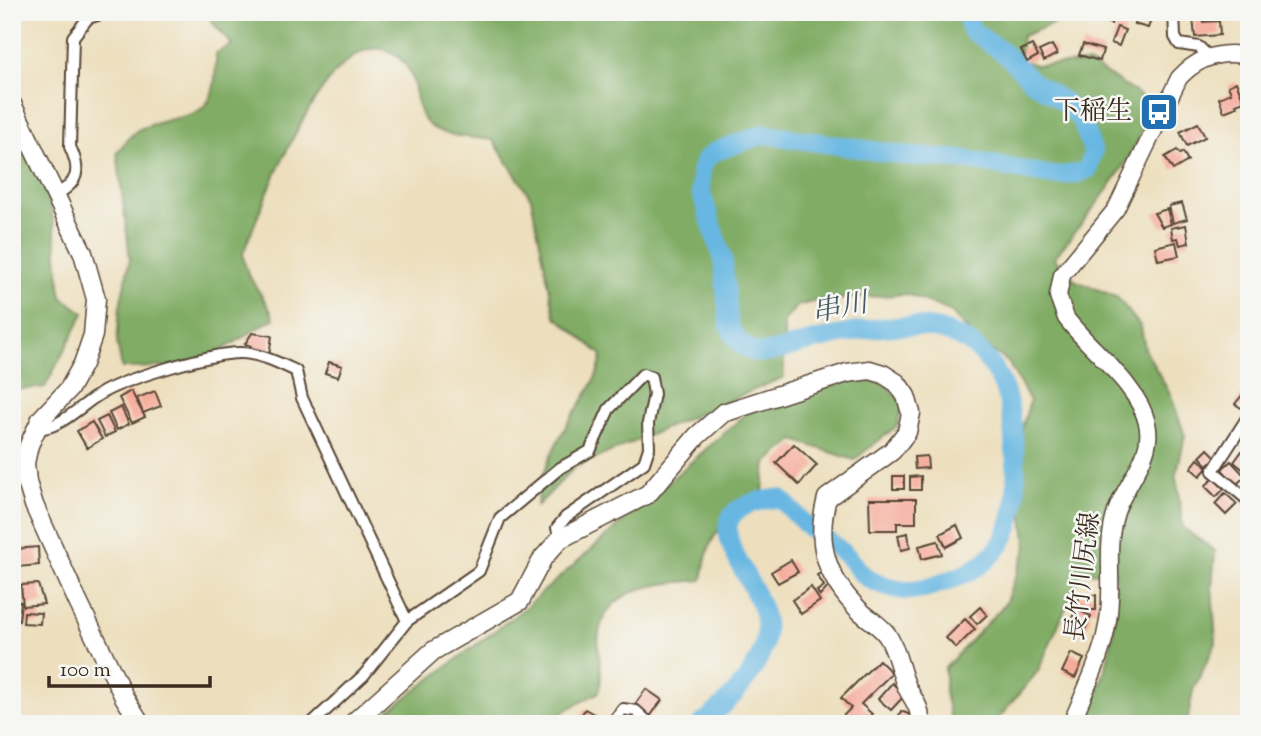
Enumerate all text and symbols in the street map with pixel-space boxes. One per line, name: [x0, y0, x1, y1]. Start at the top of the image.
bus stop icon: 下稲生: [1138, 91, 1180, 133]
place label: 下稲生: [1054, 94, 1132, 131]
water label: 串川: [809, 283, 874, 334]
street label: 長竹川尻線: [1058, 510, 1110, 644]
scale bar: [49, 645, 210, 689]
text: 100 m: [60, 656, 111, 686]

